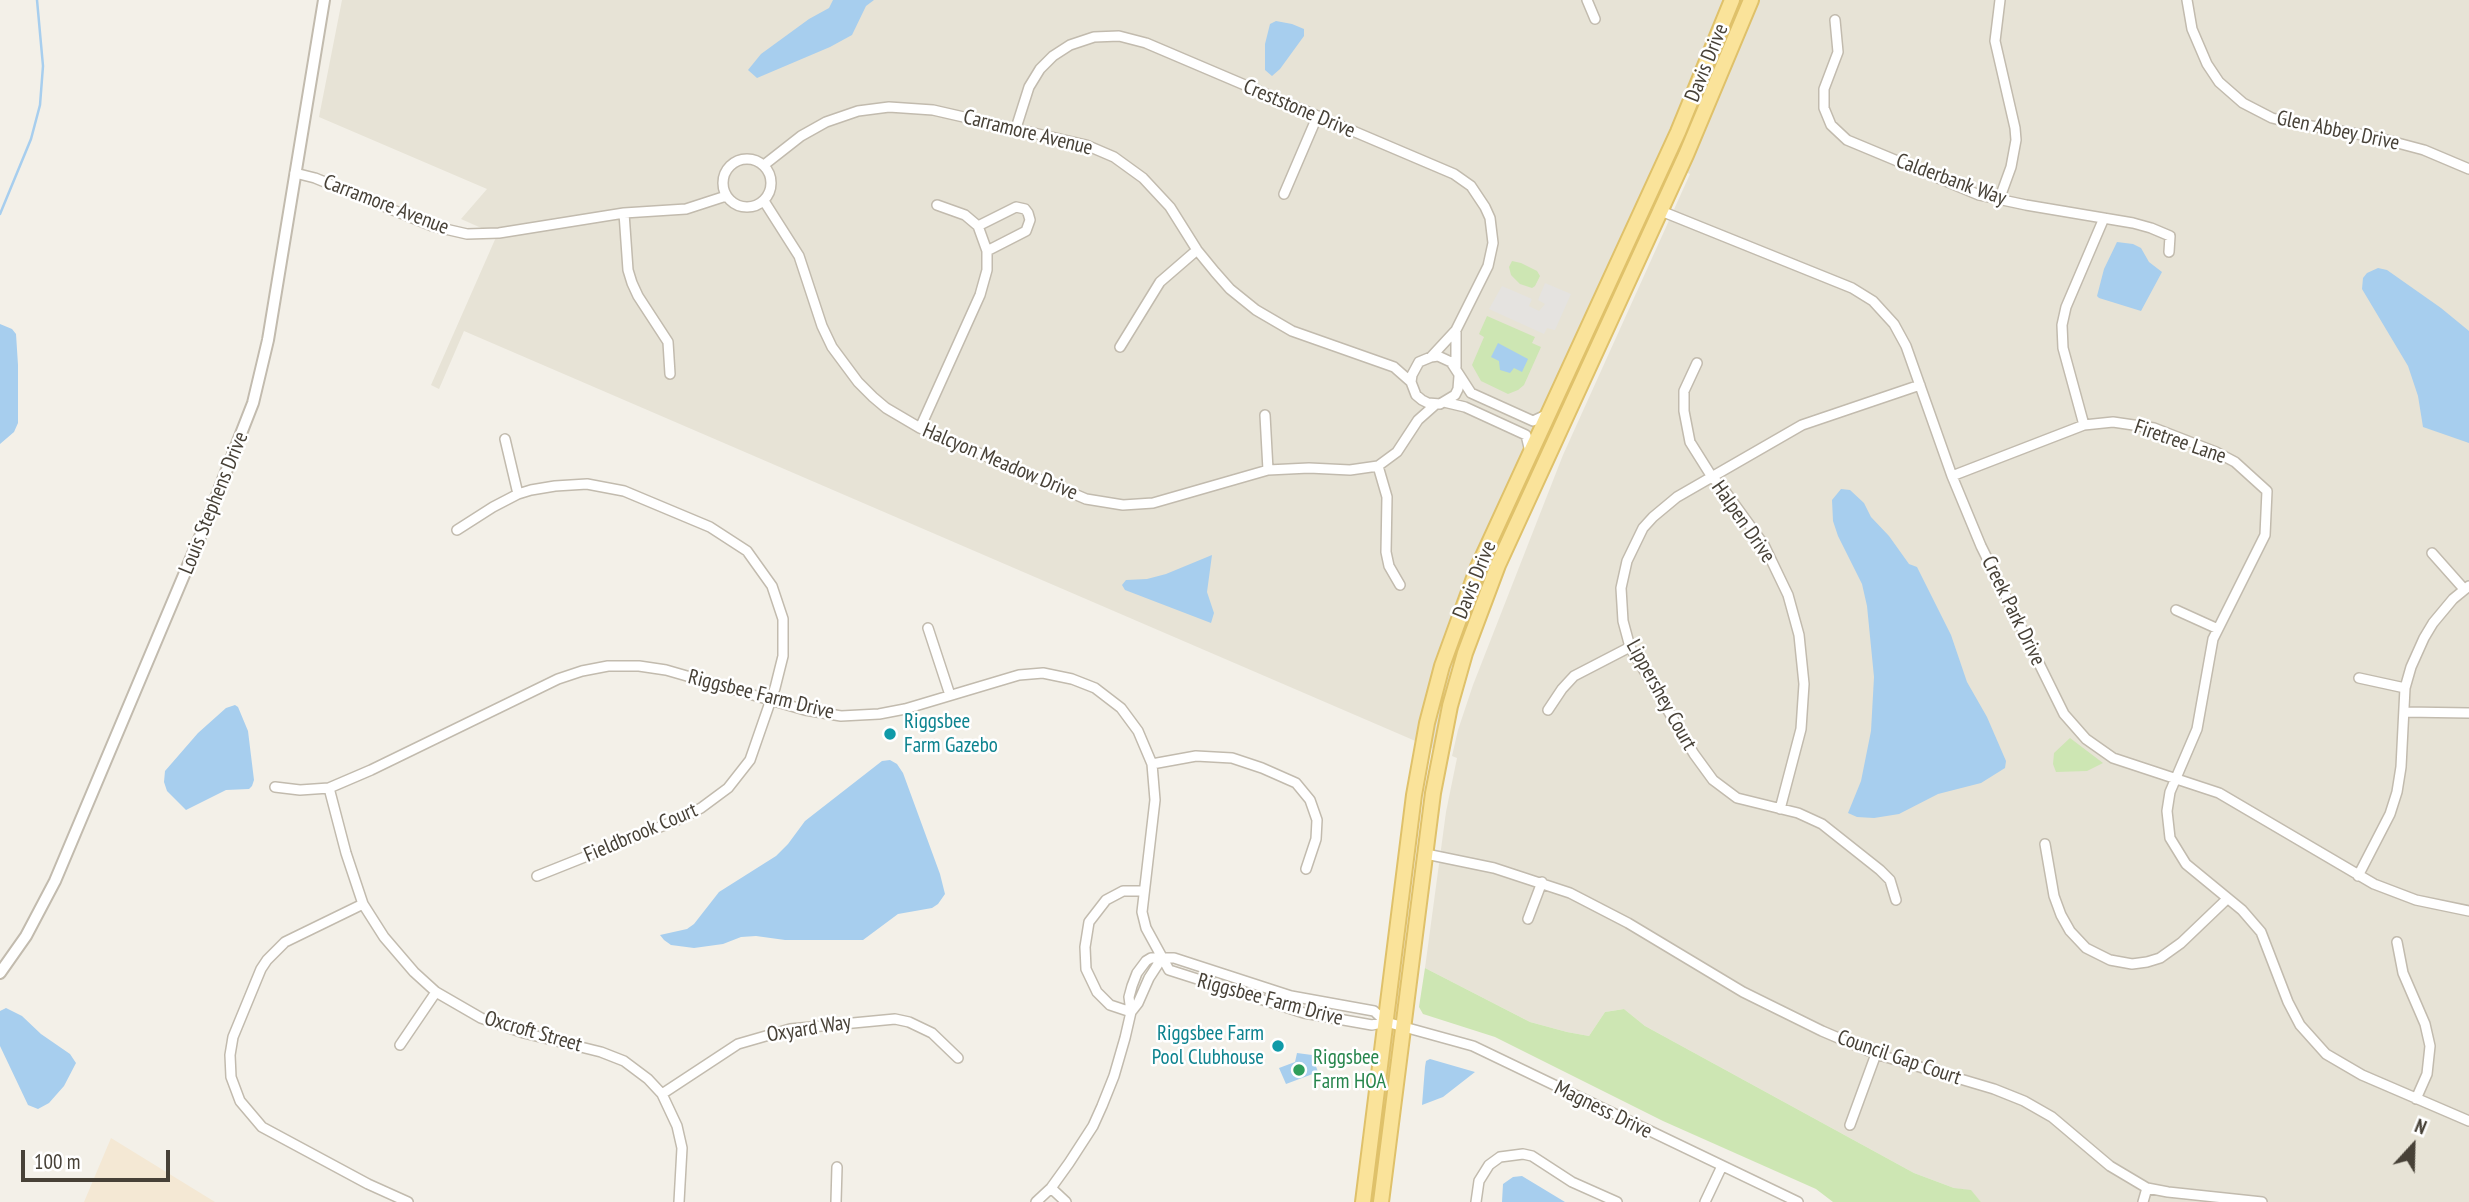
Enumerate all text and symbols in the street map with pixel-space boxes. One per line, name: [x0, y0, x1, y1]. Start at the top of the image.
street label: Davis Drive: [1680, 20, 1734, 106]
street label: Creststone Drive: [1239, 74, 1359, 144]
street label: Carramore Avenue: [961, 105, 1095, 161]
street label: Glen Abbey Drive: [2274, 106, 2402, 156]
street label: Calderbank Way: [1893, 148, 2009, 212]
street label: Carramore Avenue: [320, 170, 452, 240]
street label: Firetree Lane: [2131, 415, 2229, 469]
street label: Halcyon Meadow Drive: [919, 418, 1081, 506]
street label: Louis Stephens Drive: [174, 428, 254, 578]
street label: Halpen Drive: [1706, 476, 1780, 568]
street label: Davis Drive: [1448, 537, 1502, 623]
street label: Creek Park Drive: [1976, 552, 2050, 670]
street label: Lippershey Court: [1620, 635, 1702, 755]
street label: Riggsbee Farm Drive: [685, 665, 837, 725]
place label: Riggsbee Farm Gazebo: [904, 709, 998, 759]
marker: Riggsbee Farm Gazebo: [882, 726, 898, 742]
street label: Fieldbrook Court: [581, 798, 701, 868]
street label: Riggsbee Farm Drive: [1194, 968, 1346, 1032]
street label: Oxcroft Street: [481, 1006, 585, 1058]
street label: Oxyard Way: [765, 1010, 853, 1048]
place label: Riggsbee Farm Pool Clubhouse: [1152, 1021, 1264, 1071]
street label: Council Gap Court: [1834, 1025, 1964, 1091]
marker: Riggsbee Farm Pool Clubhouse: [1270, 1038, 1286, 1054]
place label: Riggsbee Farm HOA: [1313, 1045, 1386, 1095]
marker: Riggsbee Farm HOA: [1291, 1062, 1307, 1078]
street label: Magness Drive: [1550, 1076, 1656, 1144]
north arrow: [2378, 1111, 2448, 1181]
text: N: [2412, 1113, 2430, 1140]
scale bar: [24, 1136, 173, 1180]
text: 100 m: [34, 1148, 80, 1175]

